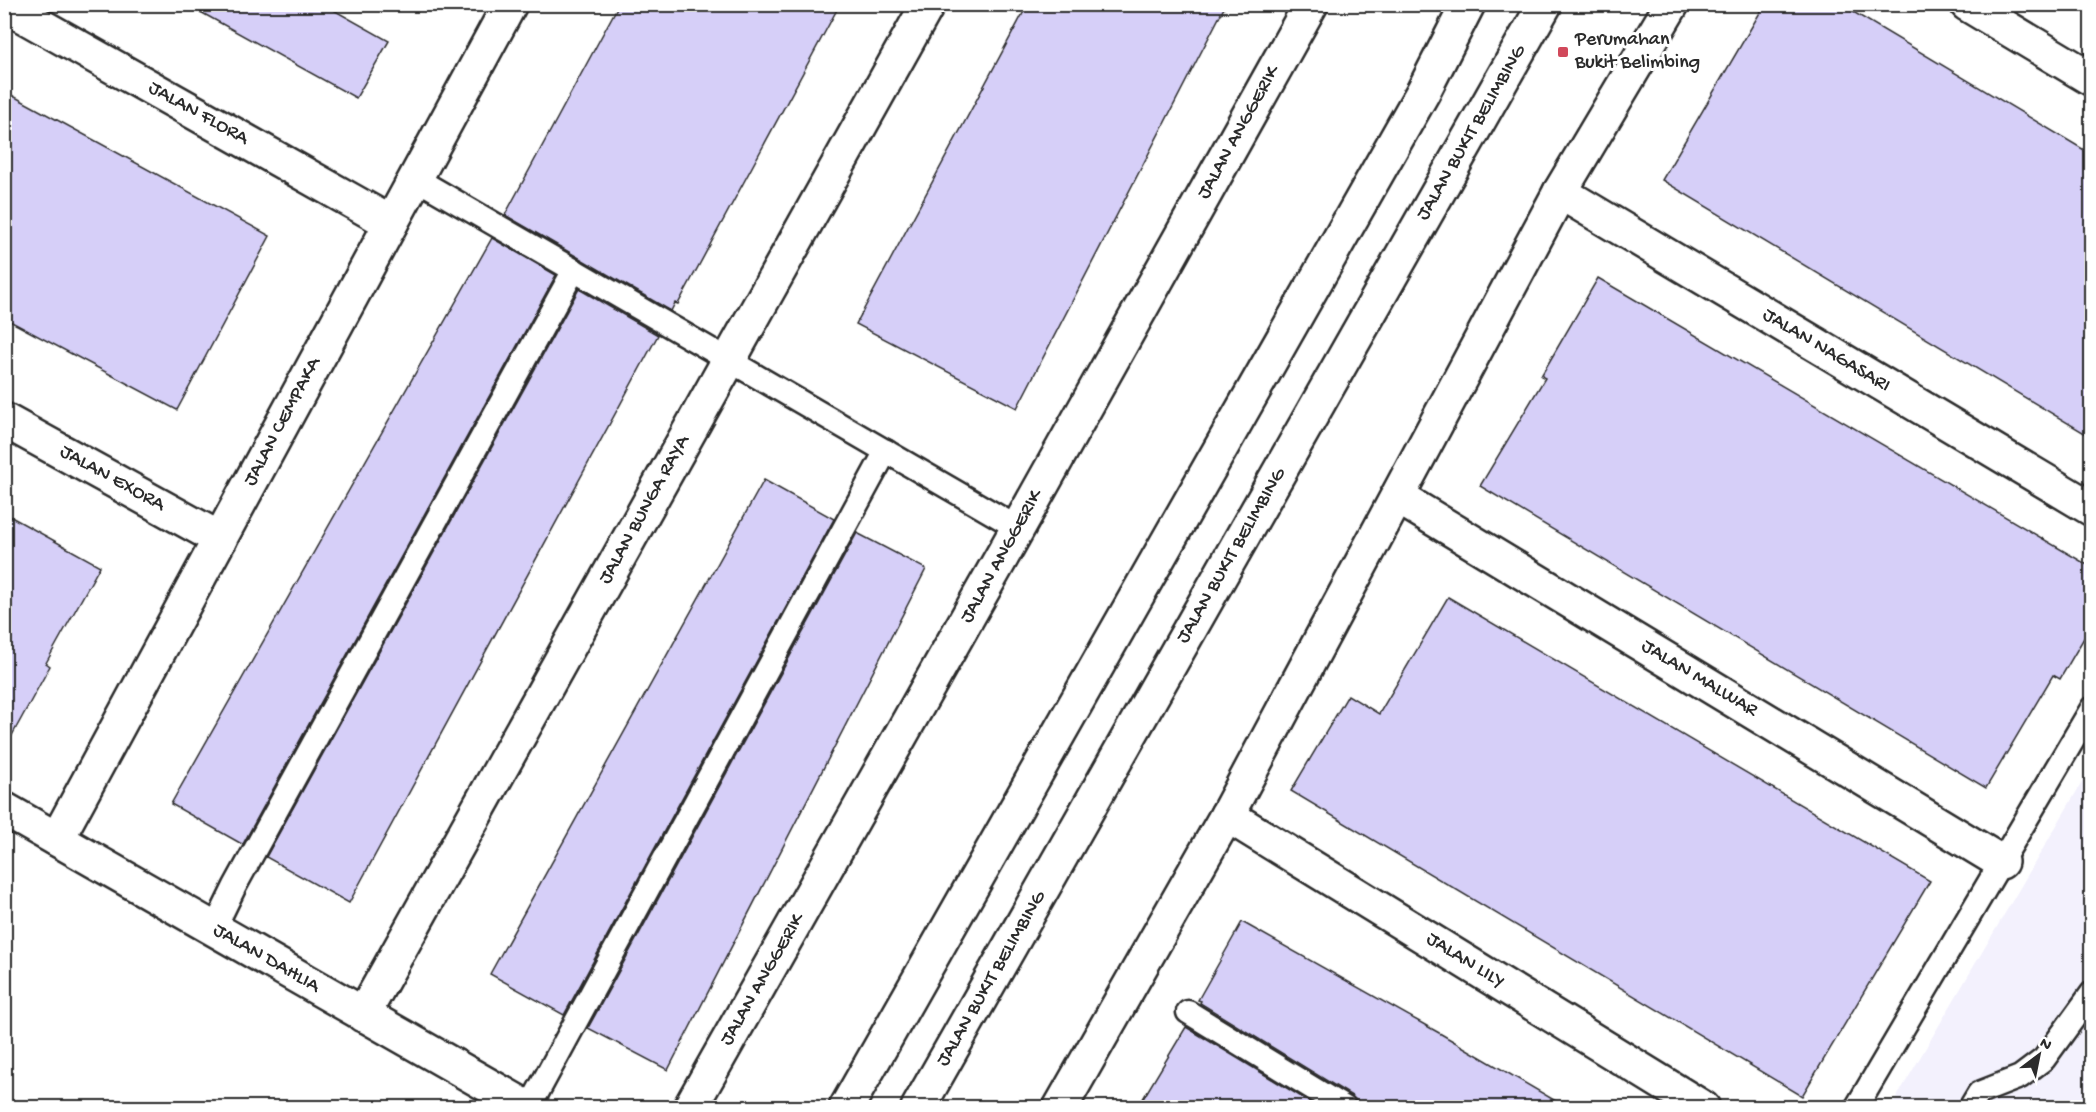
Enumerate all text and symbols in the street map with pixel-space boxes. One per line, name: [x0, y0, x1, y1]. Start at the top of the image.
place label: Perumahan Bukit Belimbing: [1574, 29, 1700, 75]
street label: JALAN BUKIT BELIMBING: [1412, 40, 1532, 225]
marker: Perumahan Bukit Belimbing: [1556, 45, 1570, 59]
street label: JALAN ANGGERIK: [1193, 61, 1286, 203]
street label: JALAN FLORA: [144, 77, 253, 152]
street label: JALAN NAGASARI: [1758, 304, 1894, 398]
street label: JALAN CEMPAKA: [239, 353, 327, 490]
street label: JALAN BUNGA RAYA: [595, 431, 696, 588]
street label: JALAN EXORA: [55, 441, 170, 518]
street label: JALAN BUKIT BELIMBING: [1172, 463, 1292, 648]
street label: JALAN ANGGERIK: [956, 485, 1049, 627]
street label: JALAN MALWAR: [1637, 635, 1763, 724]
street label: JALAN BUKIT BELIMBING: [932, 886, 1052, 1071]
street label: JALAN ANGGERIK: [716, 908, 811, 1050]
street label: JALAN DAHLIA: [209, 919, 325, 999]
street label: JALAN LILY: [1422, 928, 1508, 994]
north arrow: [2009, 1025, 2069, 1085]
text: N: [2036, 1034, 2055, 1056]

